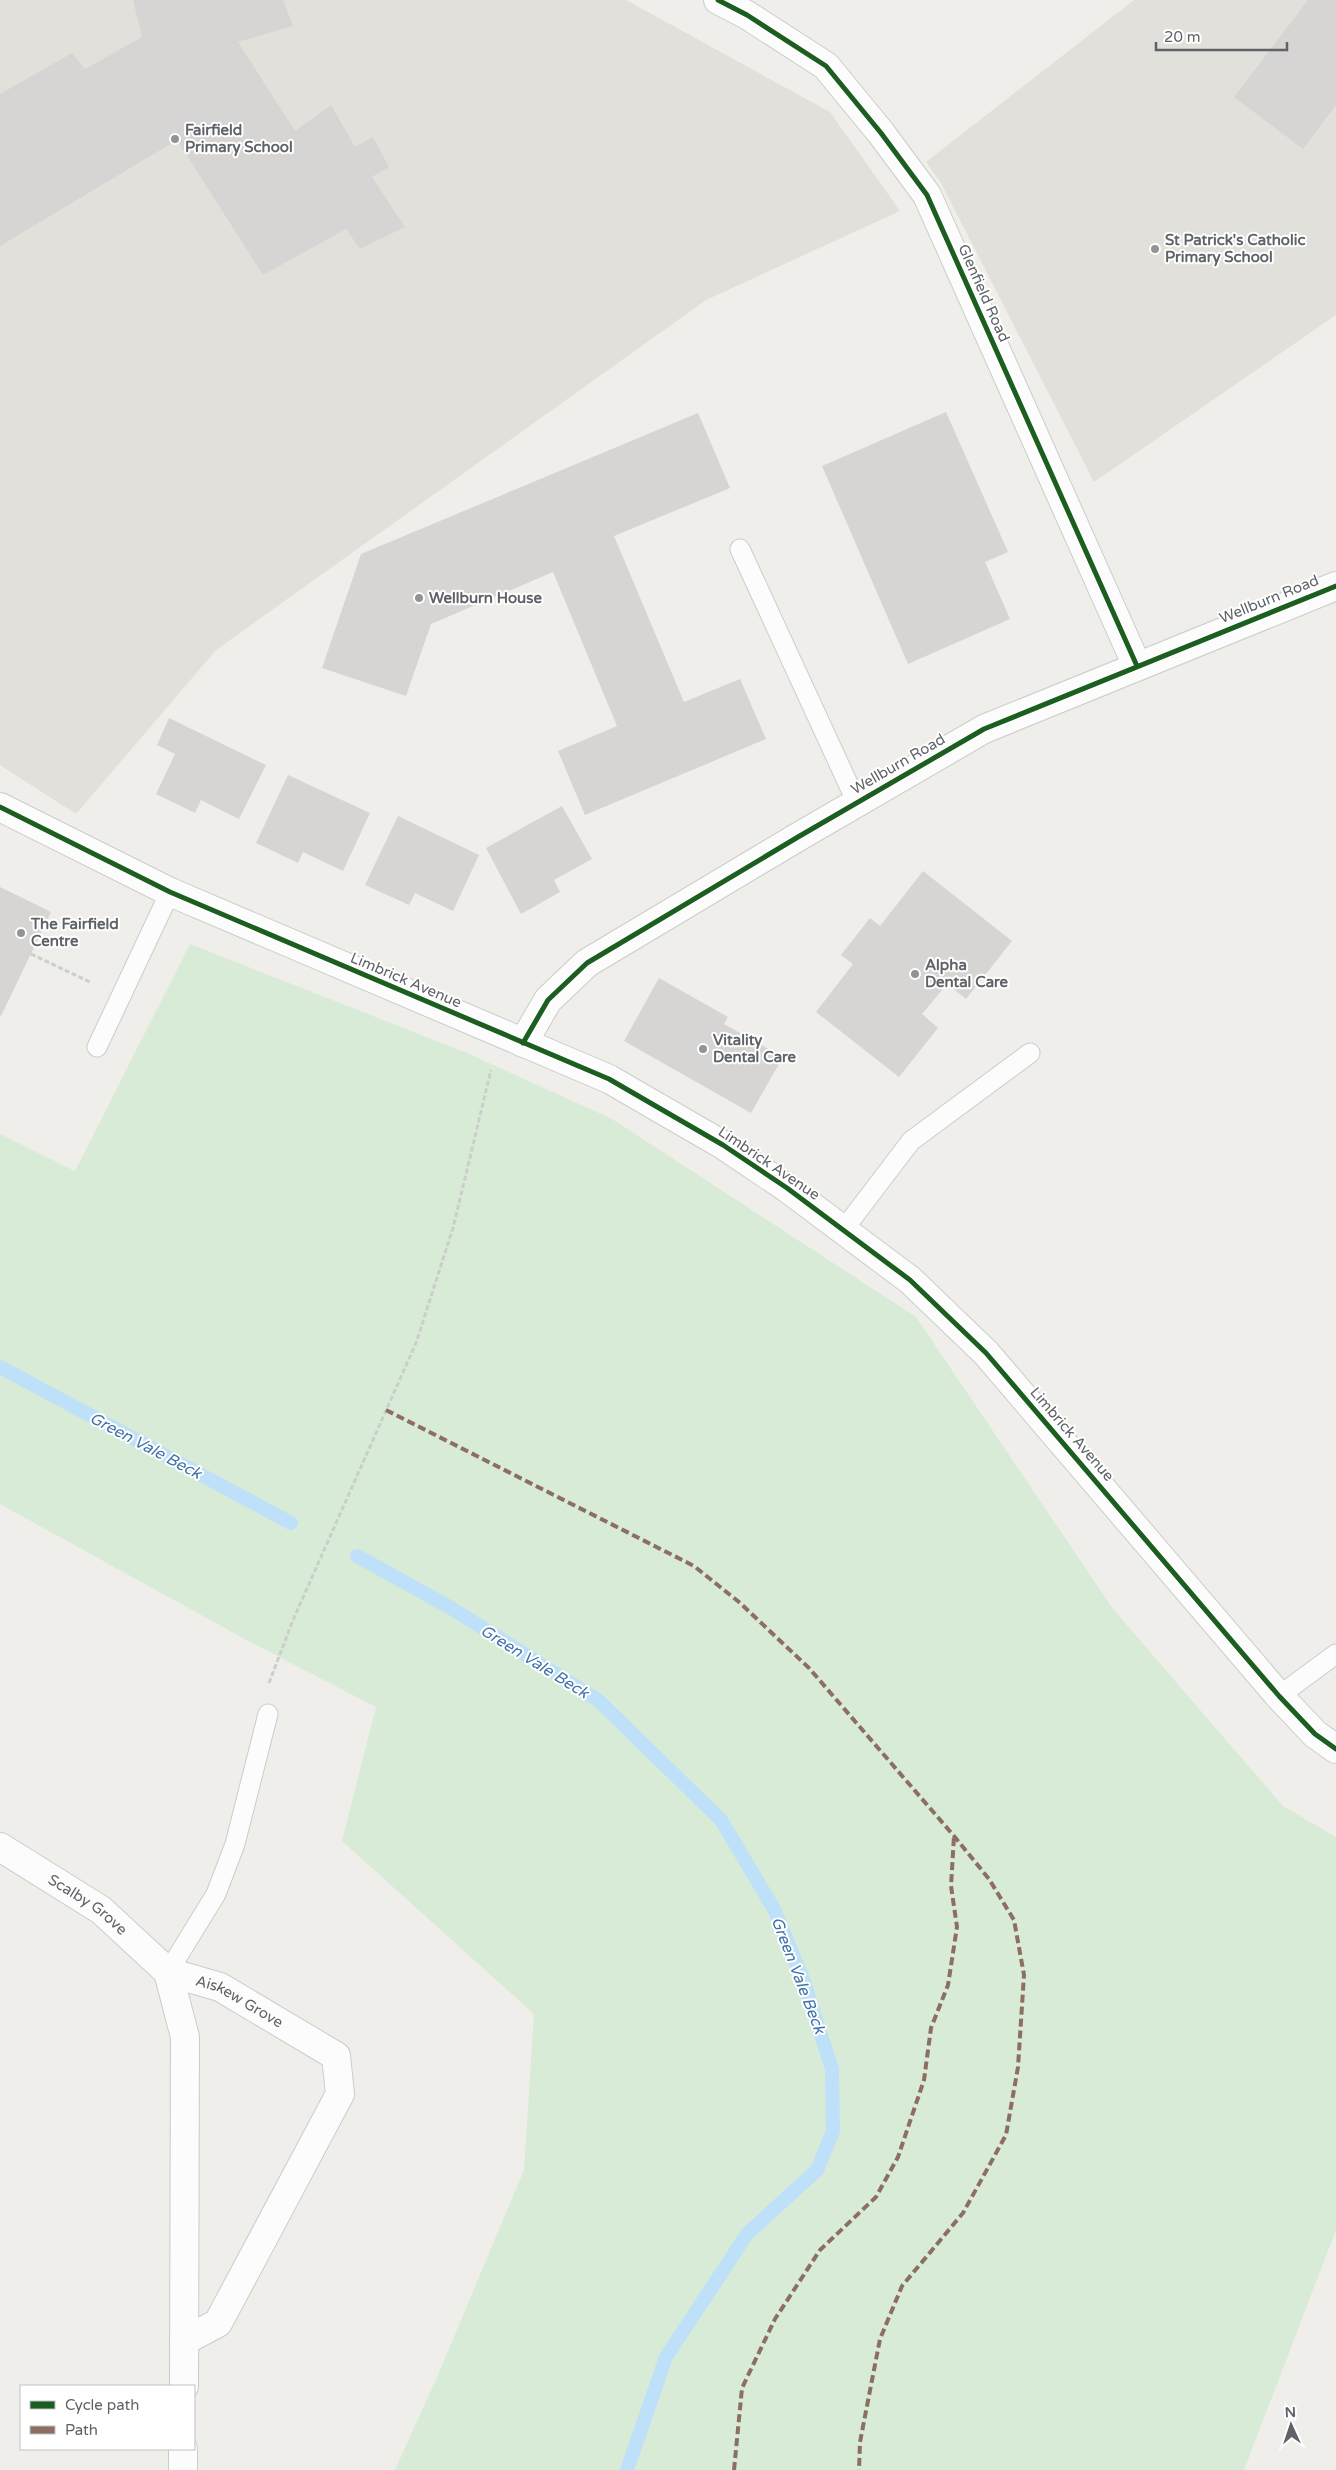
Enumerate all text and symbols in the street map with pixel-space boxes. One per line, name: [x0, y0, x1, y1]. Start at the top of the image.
scale bar: [1156, 20, 1287, 52]
text: 20 m: [1164, 28, 1201, 46]
place label: Fairfield Primary School: [185, 121, 293, 157]
marker: Fairfield Primary School: [169, 133, 181, 145]
place label: St Patrick's Catholic Primary School: [1165, 231, 1305, 267]
street label: Glenfield Road: [954, 241, 1014, 345]
marker: St Patrick's Catholic Primary School: [1149, 243, 1161, 255]
street label: Wellburn Road: [1217, 571, 1321, 627]
place label: Wellburn House: [429, 589, 542, 607]
marker: Wellburn House: [413, 592, 425, 604]
street label: Wellburn Road: [848, 730, 948, 798]
place label: The Fairfield Centre: [30, 915, 119, 950]
marker: The Fairfield Centre: [15, 927, 27, 939]
street label: Limbrick Avenue: [348, 948, 464, 1012]
place label: Alpha Dental Care: [925, 956, 1009, 991]
marker: Alpha Dental Care: [909, 968, 921, 980]
place label: Vitality Dental Care: [713, 1031, 797, 1066]
marker: Vitality Dental Care: [697, 1043, 709, 1055]
street label: Limbrick Avenue: [715, 1122, 823, 1204]
street label: Limbrick Avenue: [1026, 1383, 1118, 1485]
water label: Green Vale Beck: [86, 1408, 206, 1484]
water label: Green Vale Beck: [477, 1621, 593, 1704]
street label: Scalby Grove: [45, 1870, 131, 1939]
water label: Green Vale Beck: [767, 1914, 830, 2038]
street label: Aiskew Grove: [194, 1971, 286, 2031]
legend: [20, 2385, 195, 2450]
text: Cycle path: [65, 2396, 139, 2414]
north arrow: [1266, 2400, 1316, 2450]
text: N: [1284, 2404, 1296, 2421]
text: Path: [65, 2421, 98, 2439]

